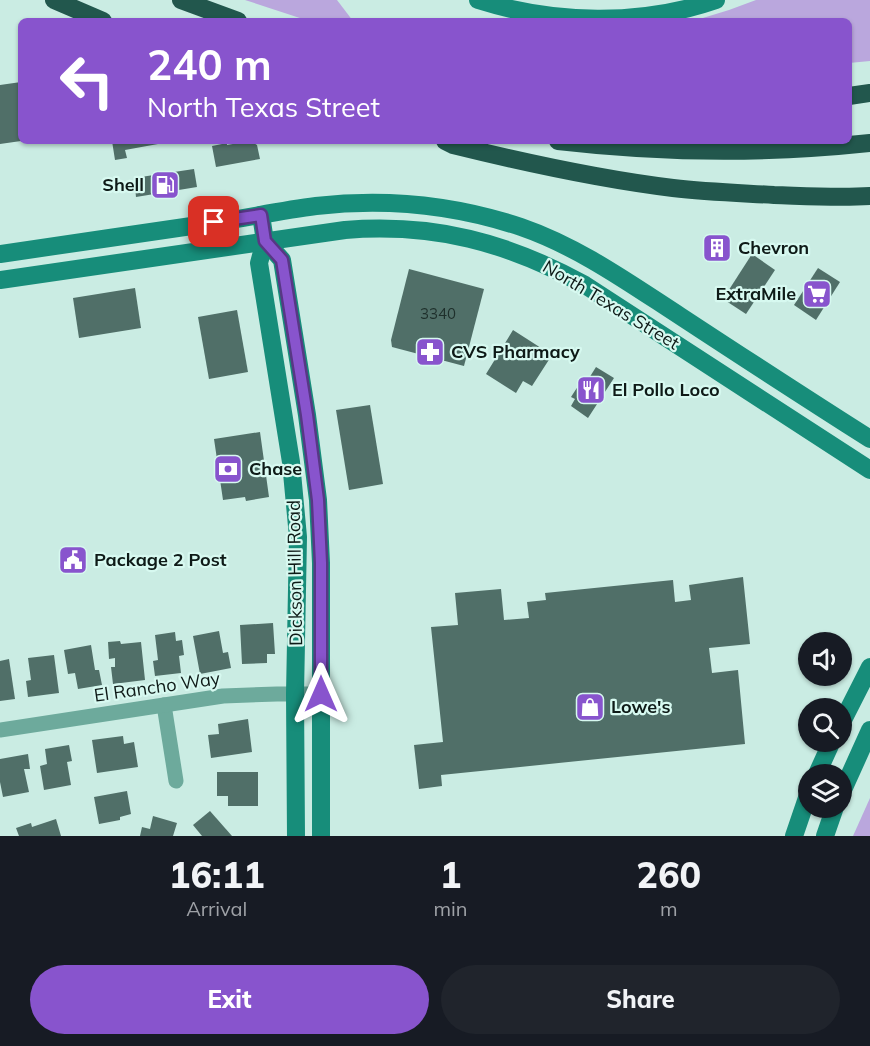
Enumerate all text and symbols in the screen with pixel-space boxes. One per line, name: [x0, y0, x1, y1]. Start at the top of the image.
text: 240 m: [147, 38, 272, 91]
icon: left: [48, 42, 126, 120]
text: North Texas Street: [147, 90, 380, 124]
fuel station icon: Shell: [149, 169, 181, 201]
place label: Shell: [102, 173, 144, 196]
pin: [188, 196, 239, 247]
icon: arrive: [197, 205, 230, 238]
building icon: Chevron: [701, 232, 733, 264]
place label: Chevron: [738, 236, 809, 259]
street label: North Texas Street: [539, 255, 684, 354]
supermarket icon: ExtraMile: [801, 278, 833, 310]
place label: ExtraMile: [716, 282, 796, 305]
house number: 3340: [420, 304, 456, 323]
pharmacy icon: CVS Pharmacy: [414, 336, 446, 368]
place label: CVS Pharmacy: [451, 340, 580, 363]
restaurant icon: El Pollo Loco: [575, 374, 607, 406]
place label: El Pollo Loco: [612, 378, 720, 401]
bank icon: Chase: [212, 453, 244, 485]
place label: Chase: [249, 457, 302, 480]
street label: Dickson Hill Road: [282, 500, 307, 646]
public building icon: Package 2 Post: [57, 544, 89, 576]
place label: Package 2 Post: [94, 548, 227, 571]
map controls: [798, 632, 852, 818]
button: sound: [798, 632, 852, 686]
position arrow: [289, 662, 353, 726]
street label: El Rancho Way: [92, 666, 222, 707]
shop icon: Lowe's: [574, 691, 606, 723]
place label: Lowe's: [611, 695, 670, 718]
button: search: [798, 698, 852, 752]
button: layers: [798, 764, 852, 818]
text: 16:11: [169, 852, 265, 897]
text: 1: [440, 852, 461, 897]
text: 260: [636, 852, 701, 897]
text: Arrival: [186, 896, 247, 921]
text: min: [433, 896, 468, 921]
text: m: [660, 896, 678, 921]
button: Exit: [30, 965, 429, 1034]
button: Share: [441, 965, 840, 1034]

